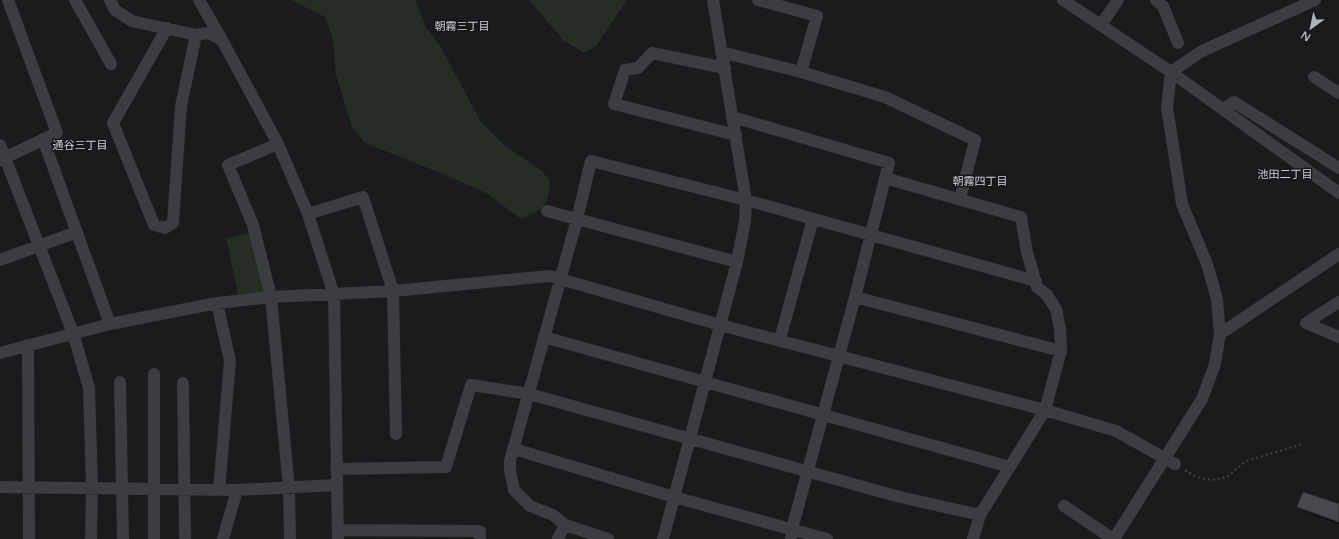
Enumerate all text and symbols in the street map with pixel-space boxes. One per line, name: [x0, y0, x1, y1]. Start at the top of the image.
north arrow: [1291, 8, 1331, 48]
district label: 朝霧三丁目: [435, 20, 490, 33]
text: N: [1299, 28, 1313, 44]
district label: 通谷三丁目: [53, 139, 108, 152]
district label: 池田二丁目: [1258, 168, 1313, 181]
district label: 朝霧四丁目: [953, 175, 1008, 188]

